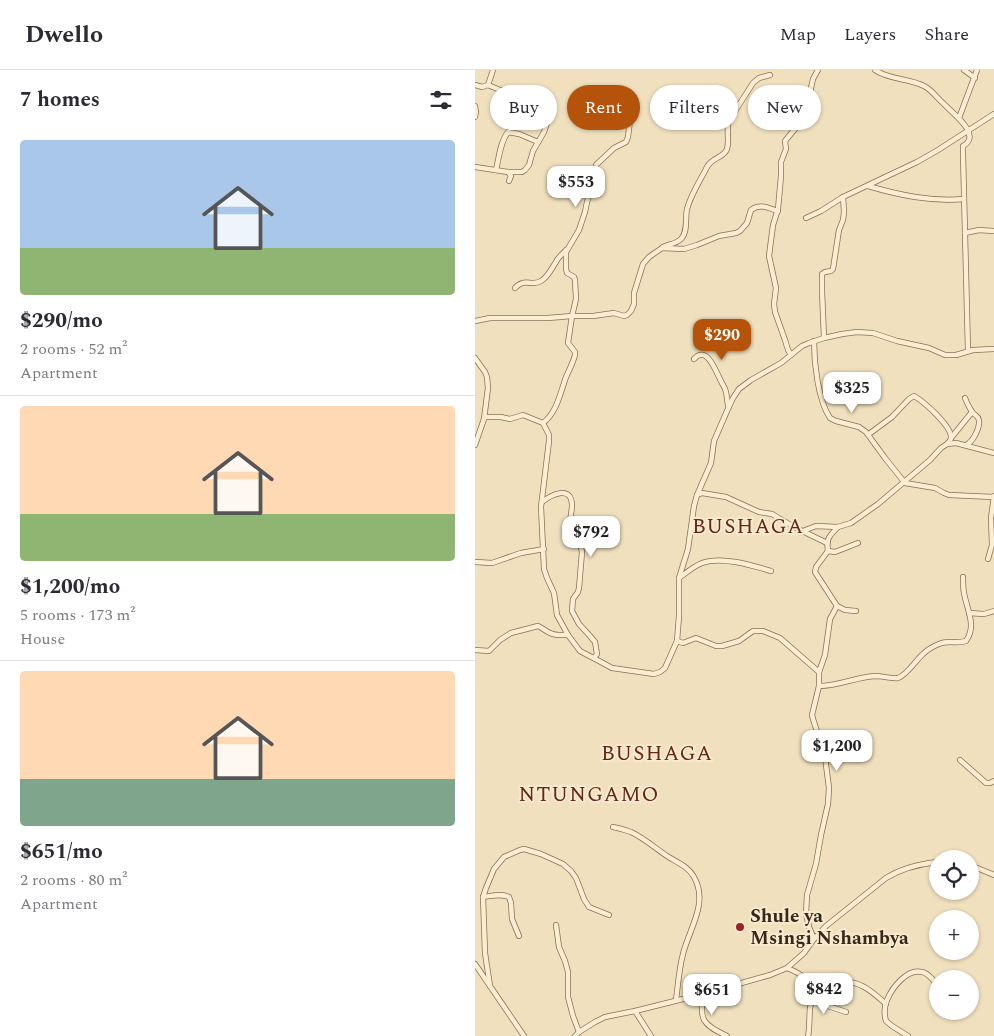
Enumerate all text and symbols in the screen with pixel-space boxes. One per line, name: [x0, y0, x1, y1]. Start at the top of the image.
text: Dwello: [25, 17, 103, 53]
text: Map: [780, 21, 816, 48]
text: Layers: [844, 21, 896, 48]
text: Share: [924, 21, 969, 48]
text: 7 homes: [20, 84, 100, 116]
chip: Buy: [490, 85, 557, 130]
chip: Rent: [567, 85, 640, 130]
chip: Filters: [650, 85, 738, 130]
chip: New: [748, 85, 821, 130]
icon: filters: [427, 86, 455, 114]
pin: $553: [546, 166, 606, 208]
text: $553: [558, 170, 594, 194]
icon: home: [193, 173, 283, 263]
text: $290/mo: [20, 305, 103, 337]
pin: $290: [692, 318, 752, 361]
text: $290: [704, 323, 740, 347]
text: 2 rooms · 52 m²: [20, 337, 127, 361]
text: Apartment: [20, 361, 98, 385]
pin: $325: [822, 372, 882, 414]
text: $325: [834, 376, 870, 400]
icon: home: [193, 438, 283, 528]
district label: BUSHAGA: [692, 511, 804, 543]
pin: $792: [561, 516, 621, 558]
text: $792: [573, 520, 609, 544]
text: $1,200/mo: [20, 571, 120, 603]
text: 5 rooms · 173 m²: [20, 603, 135, 627]
text: House: [20, 627, 65, 651]
icon: home: [193, 703, 283, 793]
pin: $1,200: [796, 730, 878, 772]
text: $1,200: [812, 734, 862, 758]
district label: BUSHAGA: [601, 738, 713, 770]
district label: NTUNGAMO: [518, 779, 660, 811]
text: $651/mo: [20, 836, 103, 868]
map controls: [929, 850, 979, 1020]
button: locate: [929, 850, 979, 900]
text: 2 rooms · 80 m²: [20, 868, 127, 892]
text: Apartment: [20, 892, 98, 916]
place label: Shule ya Msingi Nshambya: [750, 902, 909, 953]
button: +: [929, 910, 979, 960]
marker: Shule ya Msingi Nshambya: [734, 921, 746, 933]
button: −: [929, 970, 979, 1020]
pin: $842: [794, 972, 854, 1015]
pin: $651: [682, 974, 742, 1016]
text: $842: [806, 977, 842, 1001]
text: $651: [694, 978, 730, 1002]

